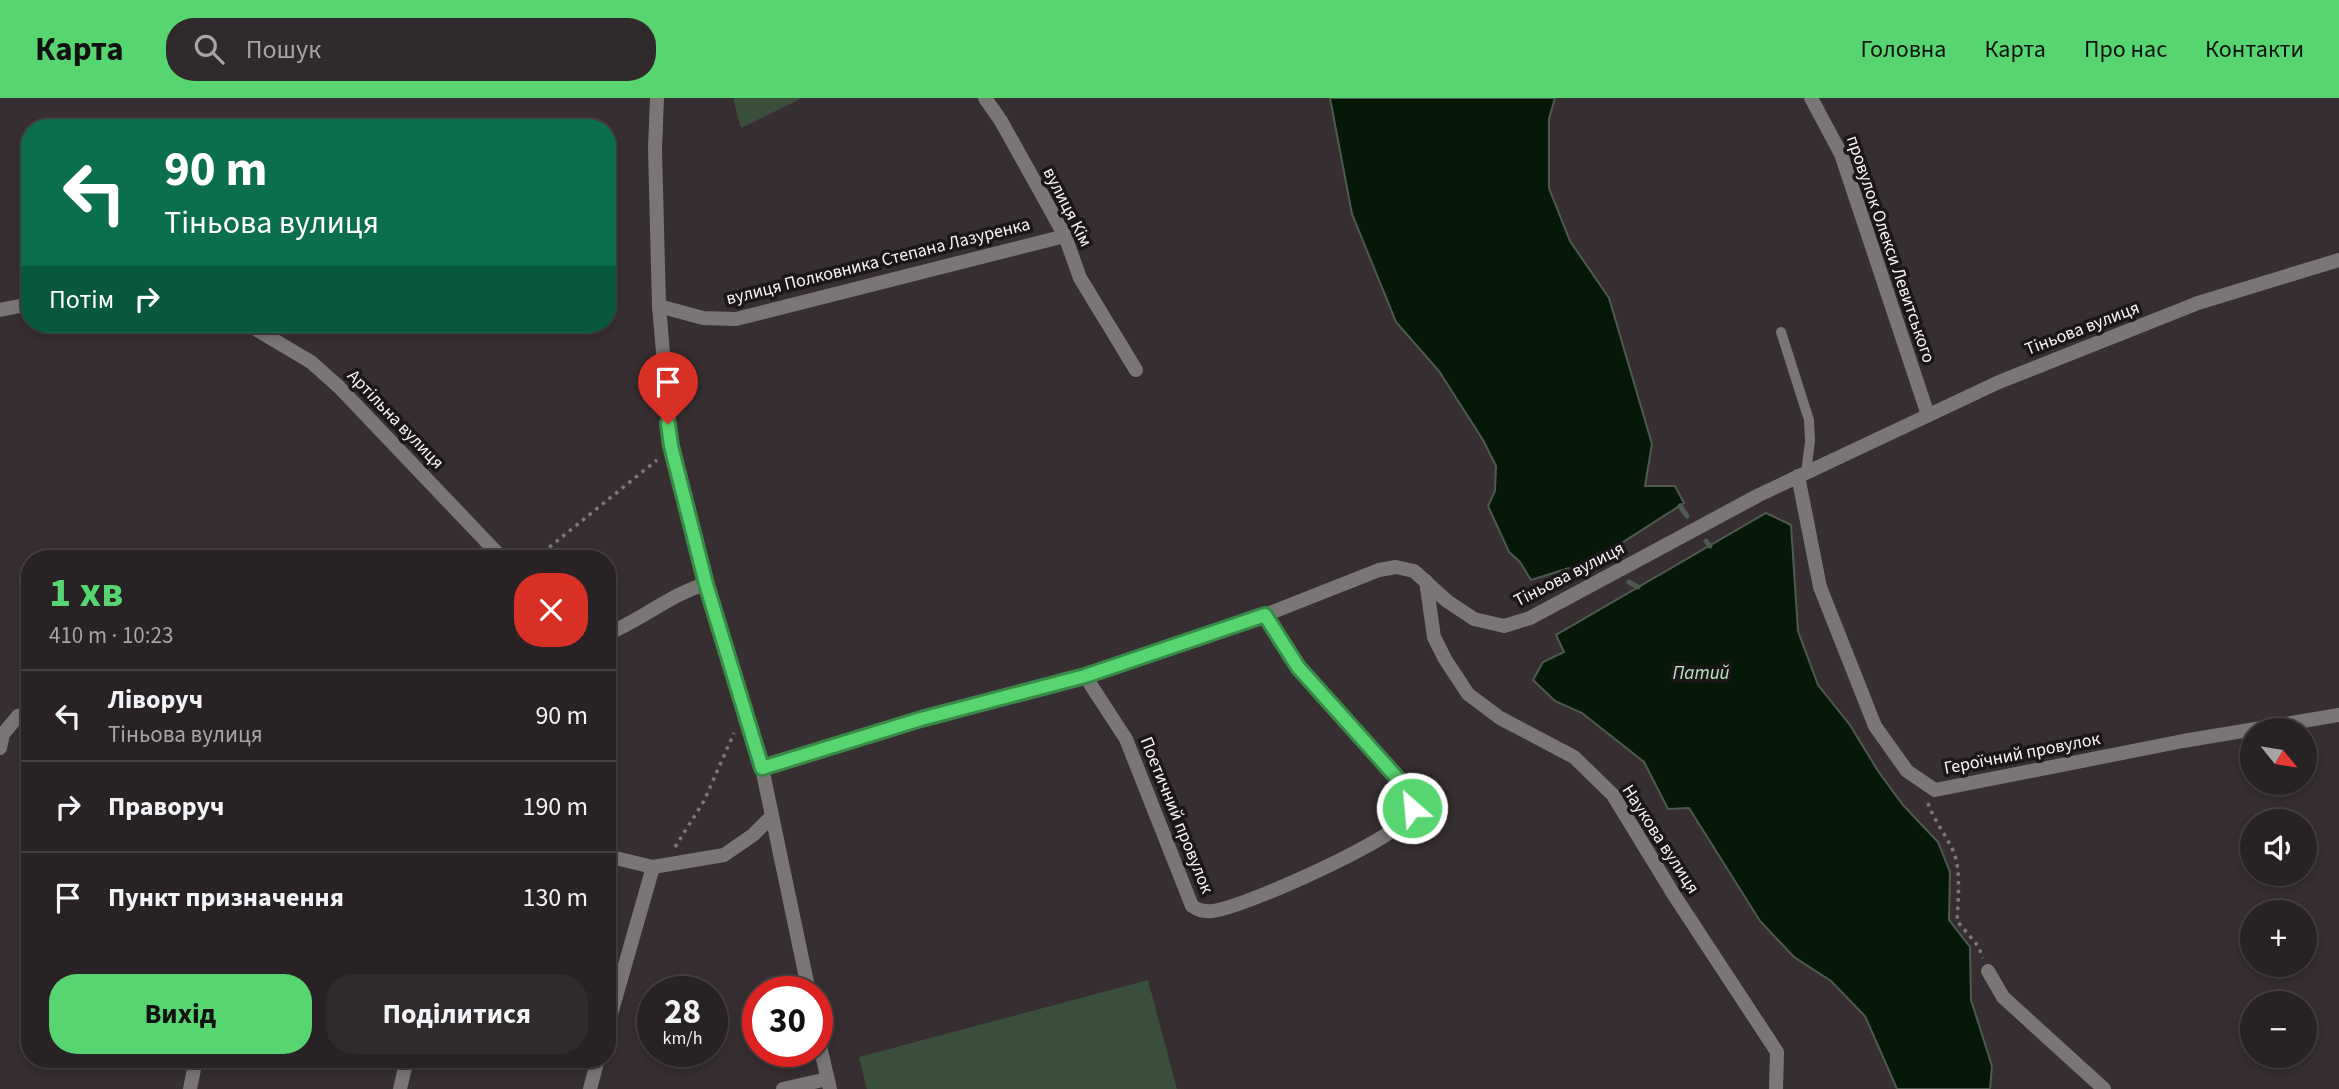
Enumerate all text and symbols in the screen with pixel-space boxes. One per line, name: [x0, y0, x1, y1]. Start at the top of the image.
search box: [166, 18, 656, 81]
text: Карта: [35, 26, 124, 73]
icon: search: [190, 30, 228, 68]
text: Пошук: [246, 31, 321, 68]
text: Головна: [1860, 32, 1946, 67]
text: Карта: [1984, 32, 2046, 67]
text: Про нас: [2084, 32, 2167, 67]
text: Контакти: [2205, 32, 2304, 67]
street label: провулок Олекси Левитського: [1840, 132, 1941, 366]
text: 90 m: [164, 135, 268, 205]
icon: left: [49, 147, 140, 238]
street label: вулиця Кім: [1037, 163, 1098, 251]
text: Тіньова вулиця: [164, 200, 379, 246]
street label: вулиця Полковника Степана Лазуренка: [724, 212, 1033, 311]
icon: right: [128, 280, 166, 318]
text: Потім: [49, 281, 114, 318]
street label: Тіньова вулиця: [2021, 295, 2143, 362]
pin: [638, 352, 698, 424]
icon: arrive: [649, 363, 687, 401]
street label: Артільна вулиця: [342, 364, 450, 475]
street label: Тіньова вулиця: [1510, 536, 1629, 613]
text: 1 хв: [49, 563, 123, 623]
button: close: [514, 573, 588, 647]
text: 410 m · 10:23: [49, 619, 173, 652]
water label: Патий: [1672, 660, 1730, 687]
text: Ліворуч: [108, 681, 203, 718]
icon: left: [49, 697, 87, 735]
text: 90 m: [535, 697, 588, 734]
text: Тіньова вулиця: [108, 718, 263, 751]
north arrow: [2240, 718, 2317, 794]
map controls: [2240, 718, 2317, 1068]
street label: Героїчний провулок: [1942, 726, 2102, 781]
street label: Поетичний провулок: [1134, 733, 1219, 897]
position arrow: [1375, 771, 1449, 845]
street label: Наукова вулиця: [1616, 780, 1705, 899]
icon: right: [49, 788, 87, 826]
text: Праворуч: [108, 788, 224, 825]
text: 190 m: [522, 788, 588, 825]
button: sound: [2240, 809, 2317, 886]
icon: arrive: [49, 879, 87, 917]
text: Пункт призначення: [108, 879, 344, 916]
text: 130 m: [522, 879, 588, 916]
button: +: [2240, 900, 2317, 977]
button: Вихід: [49, 974, 312, 1054]
button: Поділитися: [326, 974, 588, 1054]
speed limit sign: 30: [742, 976, 833, 1067]
text: 28: [664, 987, 701, 1037]
button: −: [2240, 991, 2317, 1068]
text: km/h: [663, 1026, 702, 1051]

